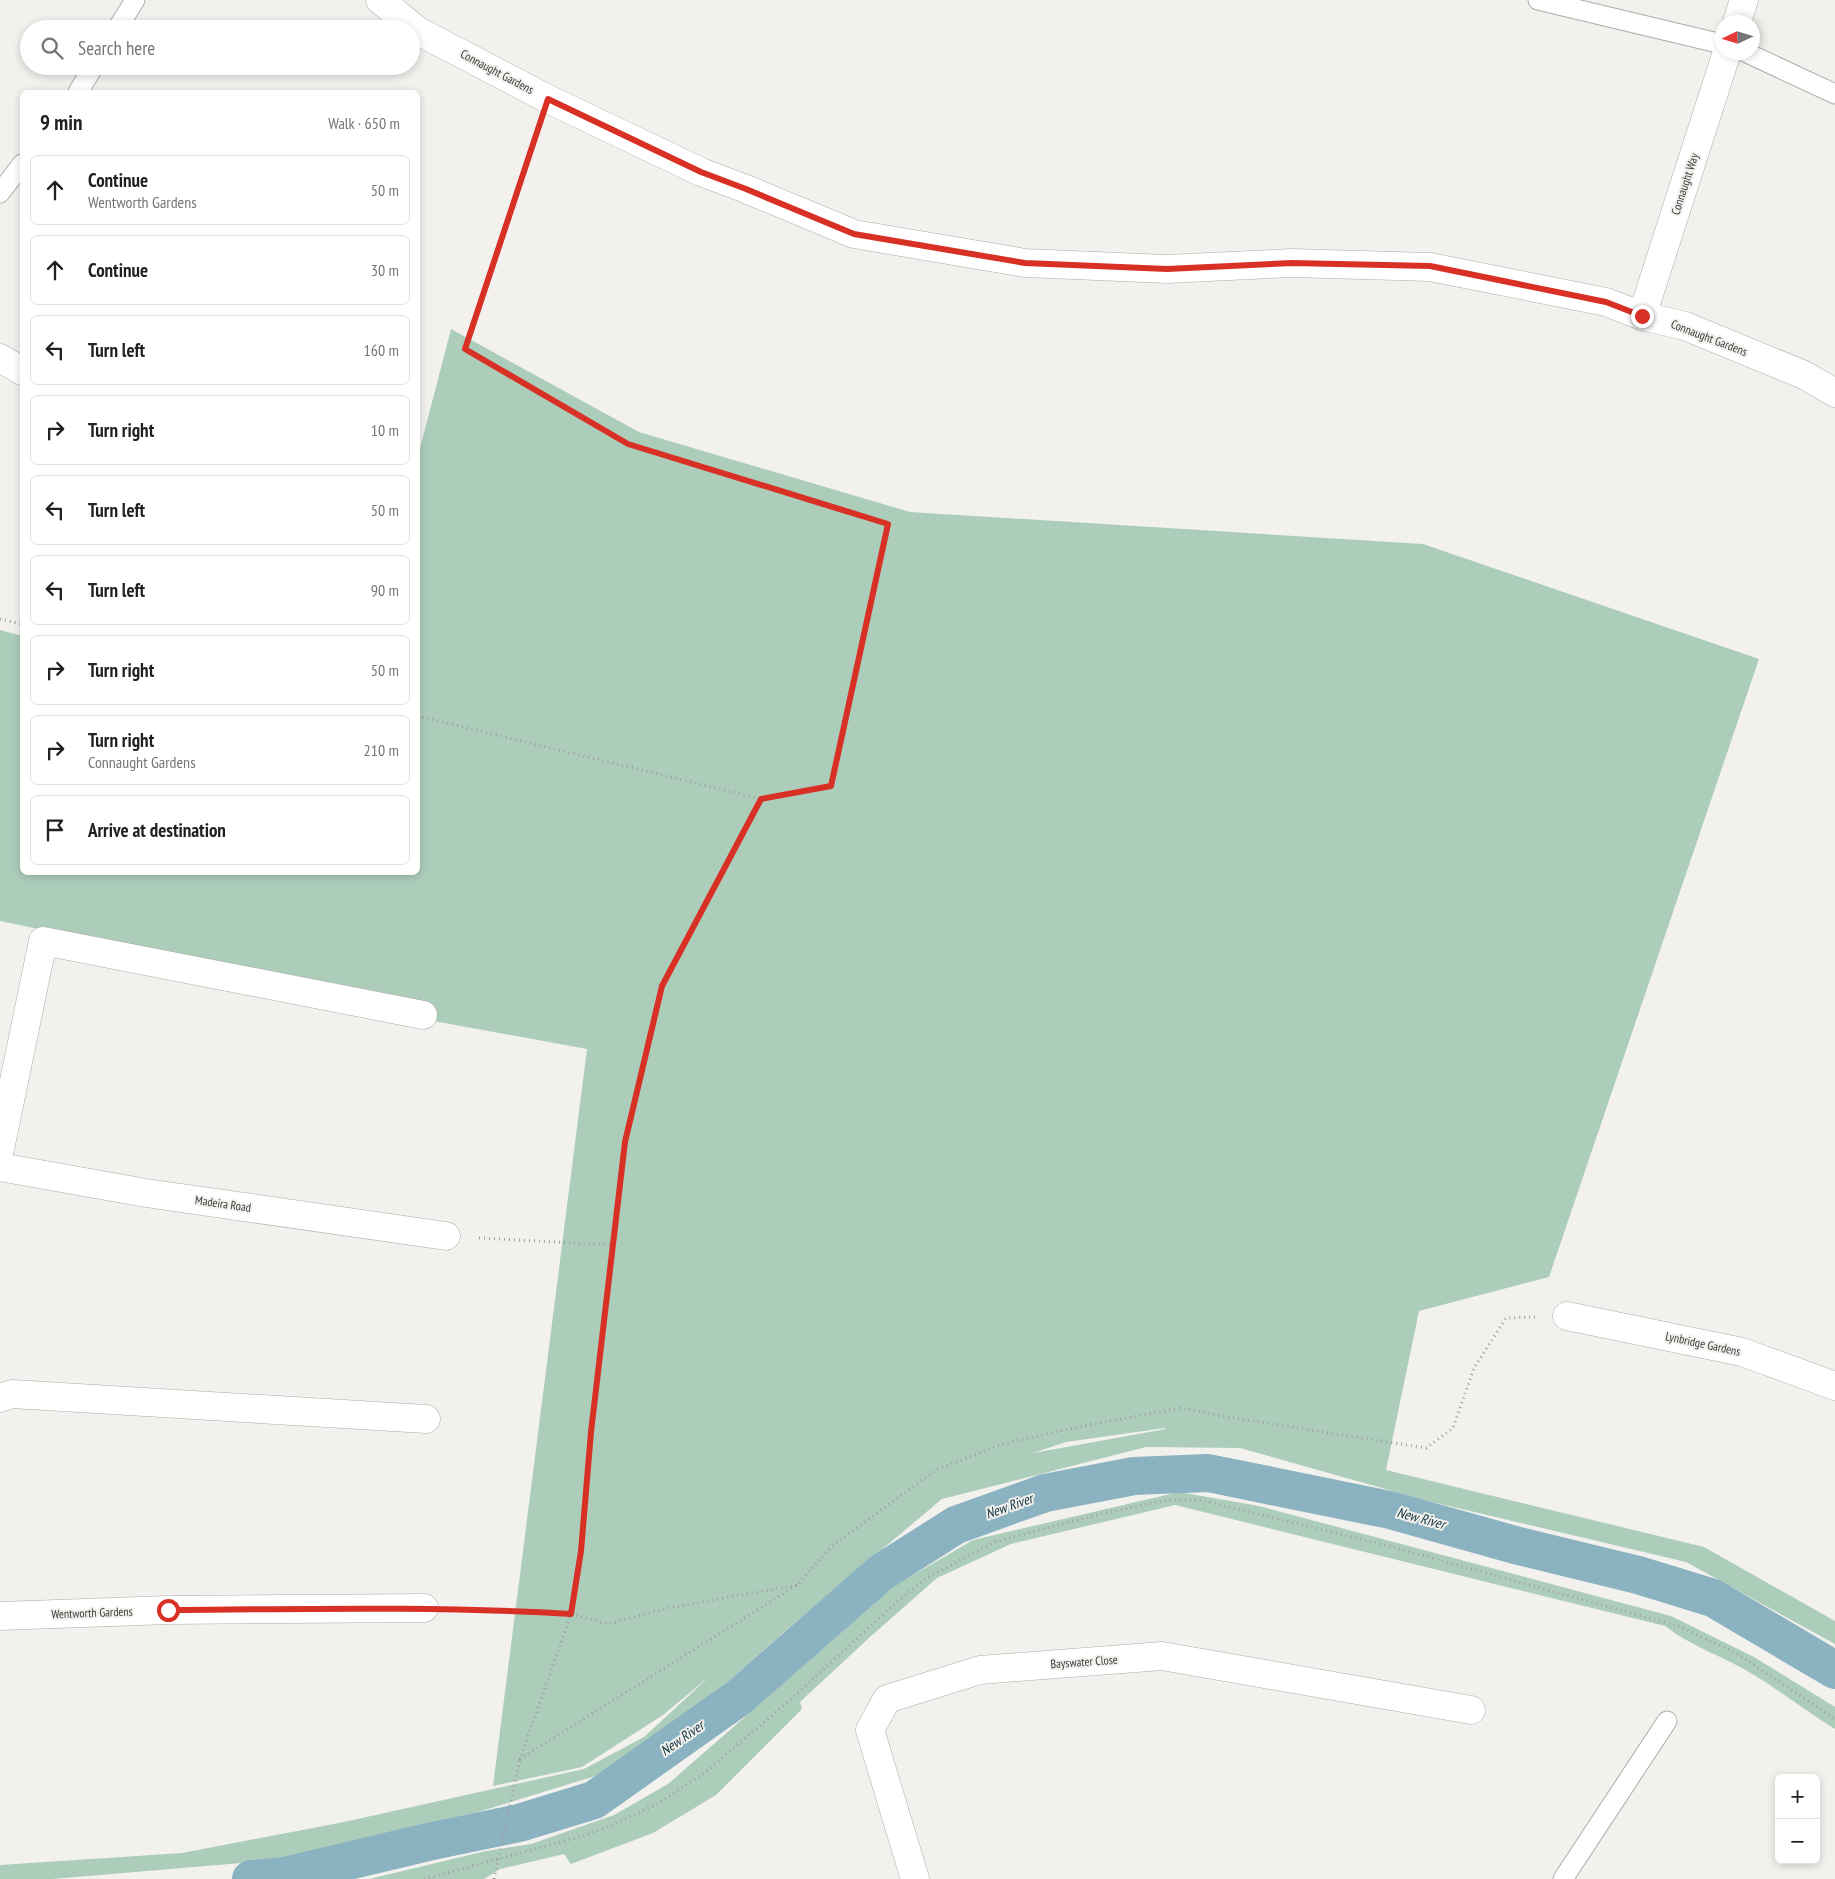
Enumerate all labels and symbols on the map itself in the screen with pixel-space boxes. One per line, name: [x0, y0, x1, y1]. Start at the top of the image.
north arrow: [1715, 15, 1760, 60]
street label: Connaught Gardens: [458, 46, 536, 97]
street label: Connaught Way: [1668, 151, 1702, 217]
route end: [1631, 305, 1654, 328]
street label: Connaught Gardens: [1669, 316, 1750, 359]
street label: Madeira Road: [194, 1192, 252, 1215]
street label: Lynbridge Gardens: [1664, 1328, 1742, 1359]
water label: New River: [983, 1488, 1037, 1523]
water label: New River: [1395, 1503, 1449, 1534]
route start: [157, 1599, 180, 1622]
street label: Wentworth Gardens: [51, 1604, 133, 1621]
street label: Bayswater Close: [1050, 1652, 1118, 1671]
water label: New River: [657, 1715, 709, 1759]

